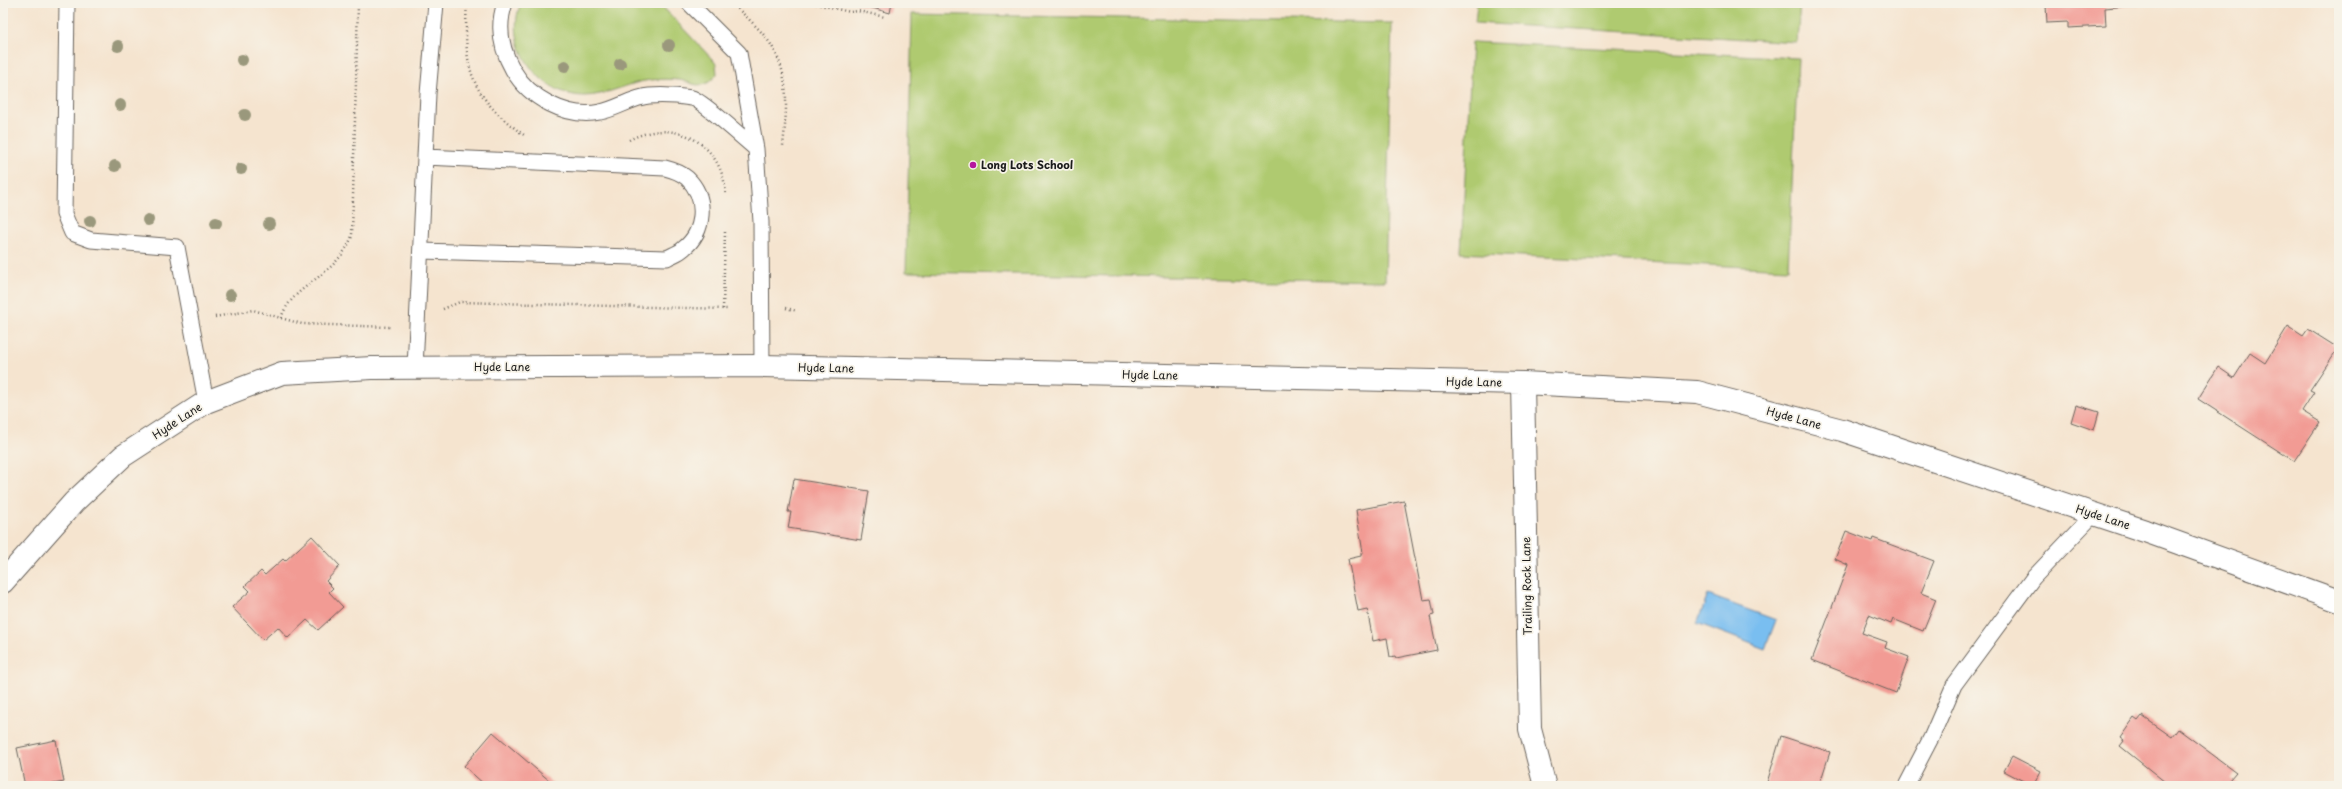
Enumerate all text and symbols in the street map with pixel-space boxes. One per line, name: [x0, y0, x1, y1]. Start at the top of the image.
place label: Long Lots School: [981, 156, 1073, 173]
marker: Long Lots School: [968, 160, 978, 170]
street label: Hyde Lane: [474, 358, 530, 375]
street label: Hyde Lane: [798, 359, 855, 376]
street label: Hyde Lane: [1122, 366, 1179, 383]
street label: Hyde Lane: [1446, 373, 1503, 390]
street label: Hyde Lane: [149, 398, 205, 443]
street label: Hyde Lane: [1765, 402, 1824, 433]
street label: Hyde Lane: [2074, 500, 2133, 533]
street label: Trailing Rock Lane: [1517, 536, 1536, 636]

